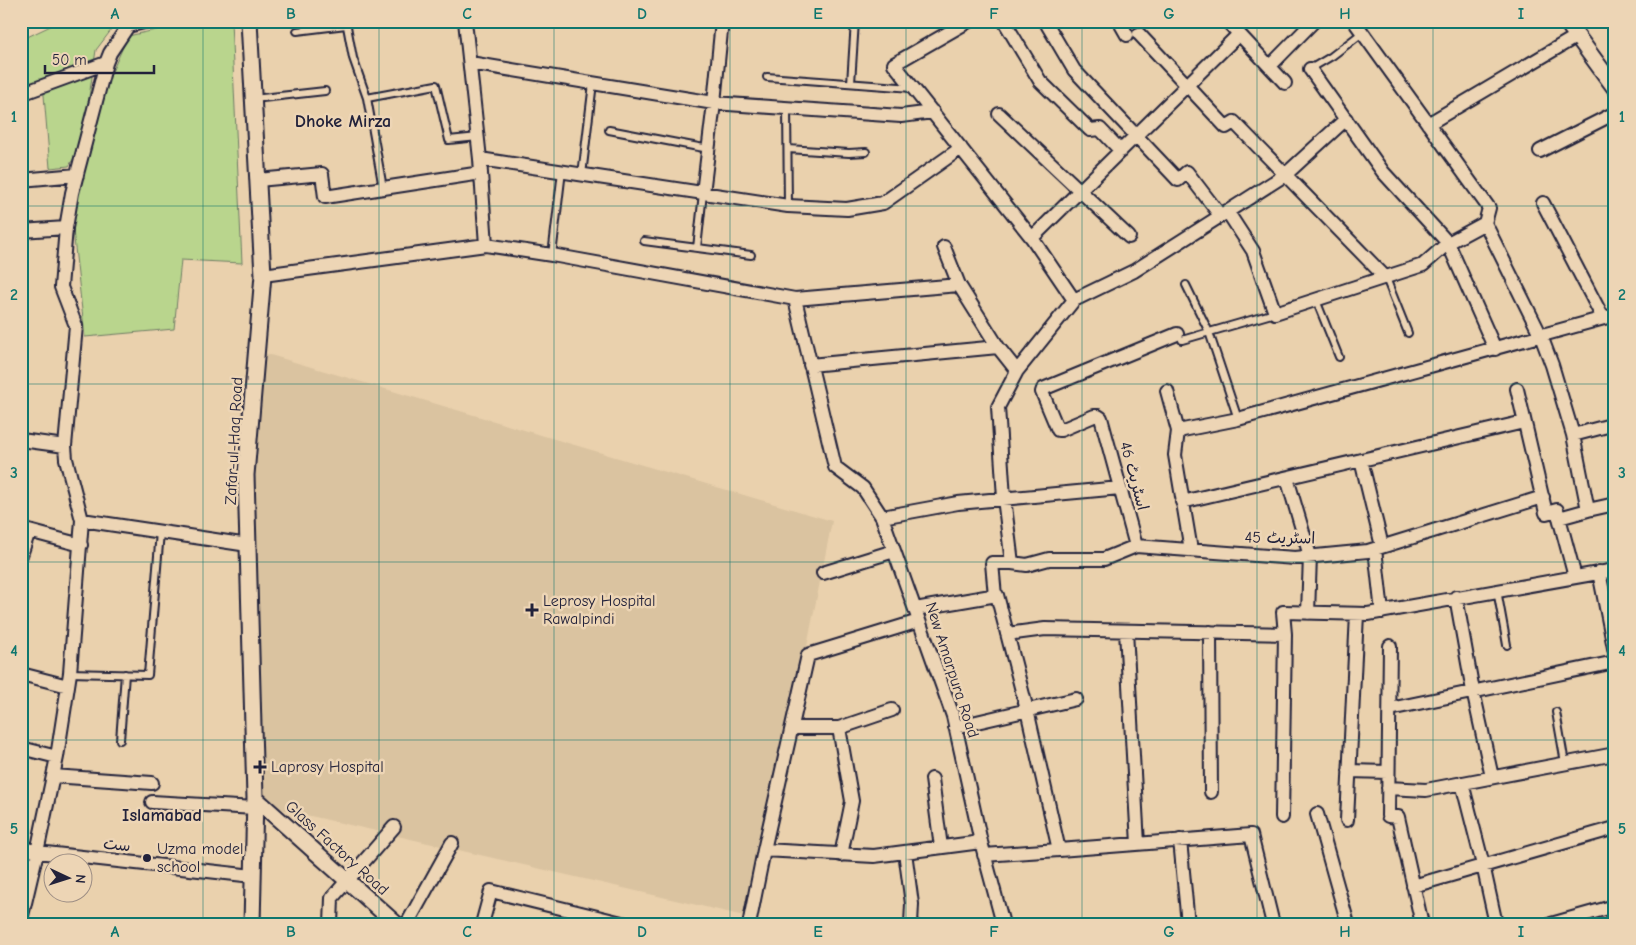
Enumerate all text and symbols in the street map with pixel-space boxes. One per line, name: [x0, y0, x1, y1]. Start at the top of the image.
text: A: [111, 5, 120, 23]
text: B: [286, 5, 296, 23]
text: C: [462, 5, 472, 23]
text: D: [637, 5, 647, 23]
text: E: [813, 5, 823, 23]
text: F: [989, 5, 999, 23]
text: G: [1163, 5, 1175, 23]
text: H: [1339, 5, 1351, 23]
text: I: [1518, 5, 1524, 23]
scale bar: [45, 42, 154, 74]
text: 50 m: [52, 51, 87, 69]
text: 1: [11, 108, 17, 126]
text: 1: [1619, 108, 1625, 126]
district label: Dhoke Mirza: [295, 111, 391, 132]
text: 2: [10, 286, 18, 304]
text: 2: [1618, 286, 1626, 304]
street label: Zafar-ul-Haq Road: [222, 376, 246, 506]
street label: اسٹریٹ 46: [1116, 440, 1152, 512]
text: 3: [10, 464, 18, 482]
text: 3: [1618, 464, 1626, 482]
street label: اسٹریٹ 45: [1245, 528, 1315, 548]
place label: Leprosy Hospital Rawalpindi: [543, 592, 655, 628]
street label: New Amarpura Road: [922, 600, 982, 740]
marker: Leprosy Hospital Rawalpindi: [525, 603, 539, 617]
text: 4: [10, 642, 18, 660]
text: 4: [1618, 642, 1626, 660]
place label: Laprosy Hospital: [271, 758, 384, 776]
marker: Laprosy Hospital: [253, 760, 267, 774]
street label: Glass Factory Road: [282, 797, 392, 899]
district label: Islamabad: [122, 805, 202, 826]
text: 5: [10, 820, 18, 838]
text: 5: [1618, 820, 1626, 838]
street label: ست: [102, 835, 132, 855]
place label: Uzma model school: [157, 840, 244, 876]
north arrow: [42, 852, 92, 902]
marker: Uzma model school: [141, 852, 153, 864]
text: N: [72, 874, 89, 884]
text: A: [111, 923, 120, 941]
text: B: [286, 923, 296, 941]
text: C: [462, 923, 472, 941]
text: D: [637, 923, 647, 941]
text: E: [813, 923, 823, 941]
text: F: [989, 923, 999, 941]
text: G: [1163, 923, 1175, 941]
text: H: [1339, 923, 1351, 941]
text: I: [1518, 923, 1524, 941]

